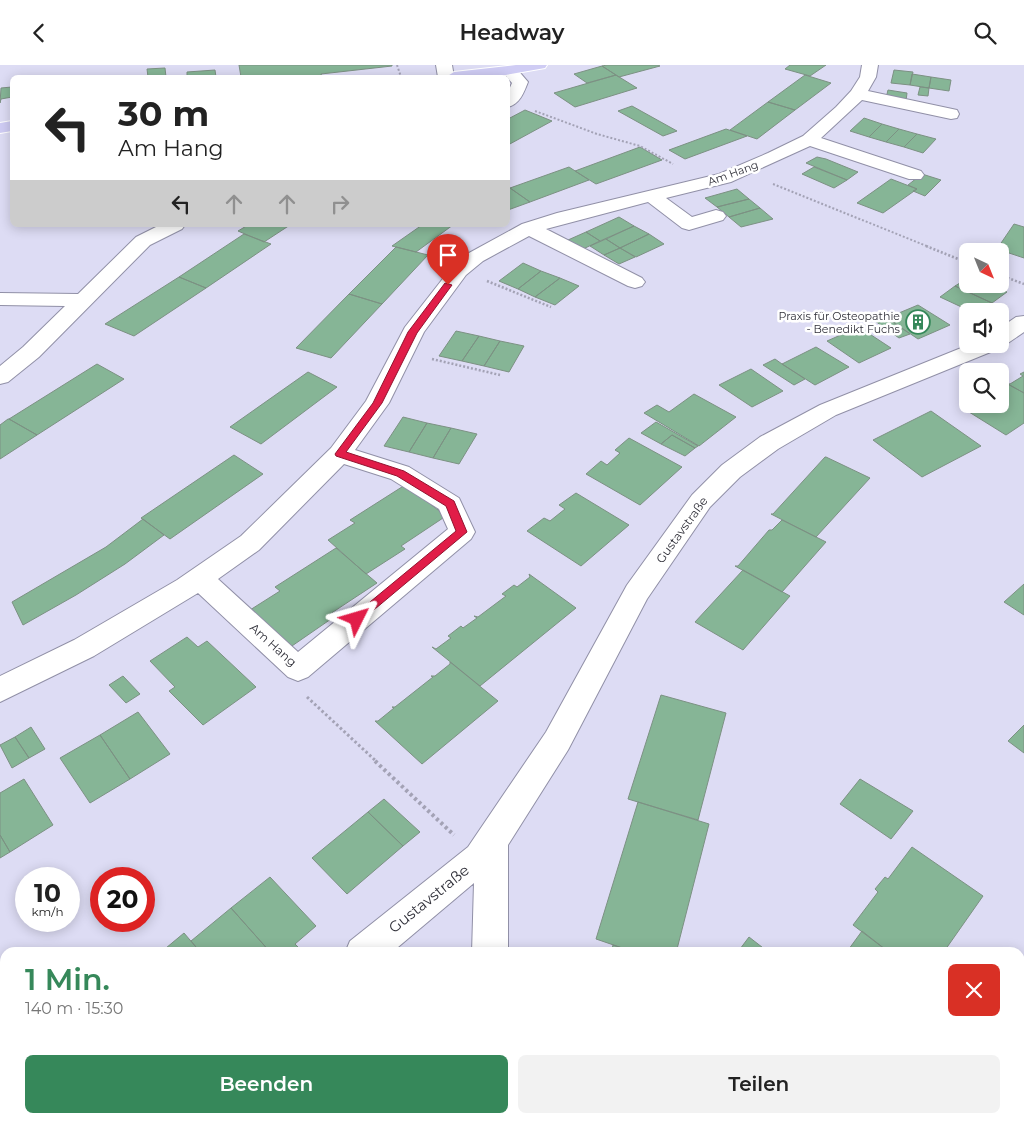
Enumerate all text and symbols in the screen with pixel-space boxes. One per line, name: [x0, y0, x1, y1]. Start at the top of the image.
icon: back: [25, 19, 53, 47]
text: Headway: [459, 19, 565, 46]
icon: search: [971, 19, 999, 47]
text: 30 m: [118, 92, 209, 135]
icon: left: [35, 95, 100, 160]
text: Am Hang: [118, 135, 224, 162]
street label: Am Hang: [706, 157, 760, 189]
icon: left: [167, 190, 195, 218]
icon: ahead: [220, 190, 248, 218]
icon: ahead: [273, 190, 301, 218]
icon: right: [326, 190, 354, 218]
pin: [427, 234, 469, 285]
icon: arrive: [434, 241, 462, 269]
north arrow: [959, 243, 1009, 293]
map controls: [959, 243, 1009, 413]
button: sound: [959, 303, 1009, 353]
place label: Praxis für Osteopathie - Benedikt Fuchs: [779, 309, 901, 336]
building icon: Praxis für Osteopathie - Benedikt Fuchs: [905, 309, 931, 335]
button: search: [959, 363, 1009, 413]
street label: Gustavstraße: [652, 493, 711, 566]
position arrow: [330, 592, 382, 644]
street label: Am Hang: [247, 620, 300, 669]
street label: Gustavstraße: [385, 860, 473, 937]
speed limit sign: 20: [90, 867, 155, 932]
text: 10: [34, 878, 61, 908]
text: km/h: [31, 904, 64, 919]
text: 1 Min.: [25, 961, 110, 998]
button: close: [948, 964, 1000, 1016]
text: 140 m · 15:30: [25, 999, 123, 1018]
button: Beenden: [25, 1055, 508, 1113]
button: Teilen: [518, 1055, 1000, 1113]

